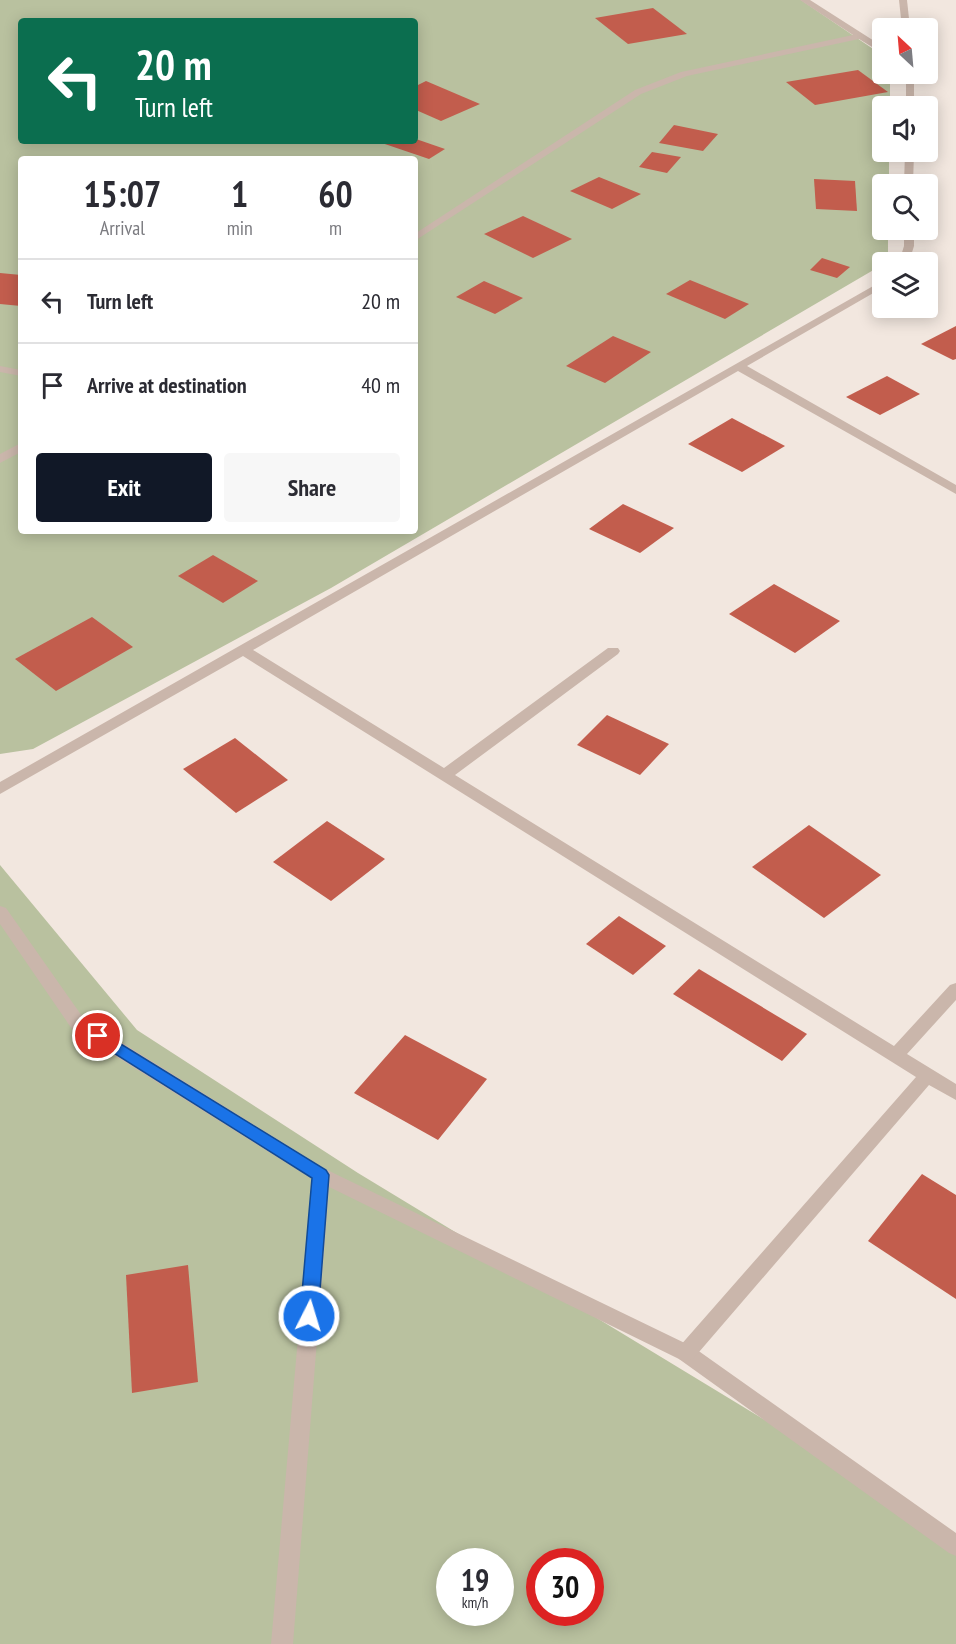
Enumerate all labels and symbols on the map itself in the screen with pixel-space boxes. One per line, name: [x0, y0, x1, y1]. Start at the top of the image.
north arrow: [872, 18, 938, 84]
pin: [72, 1010, 123, 1061]
position arrow: [277, 1284, 341, 1348]
speed limit sign: 30: [526, 1548, 604, 1626]

